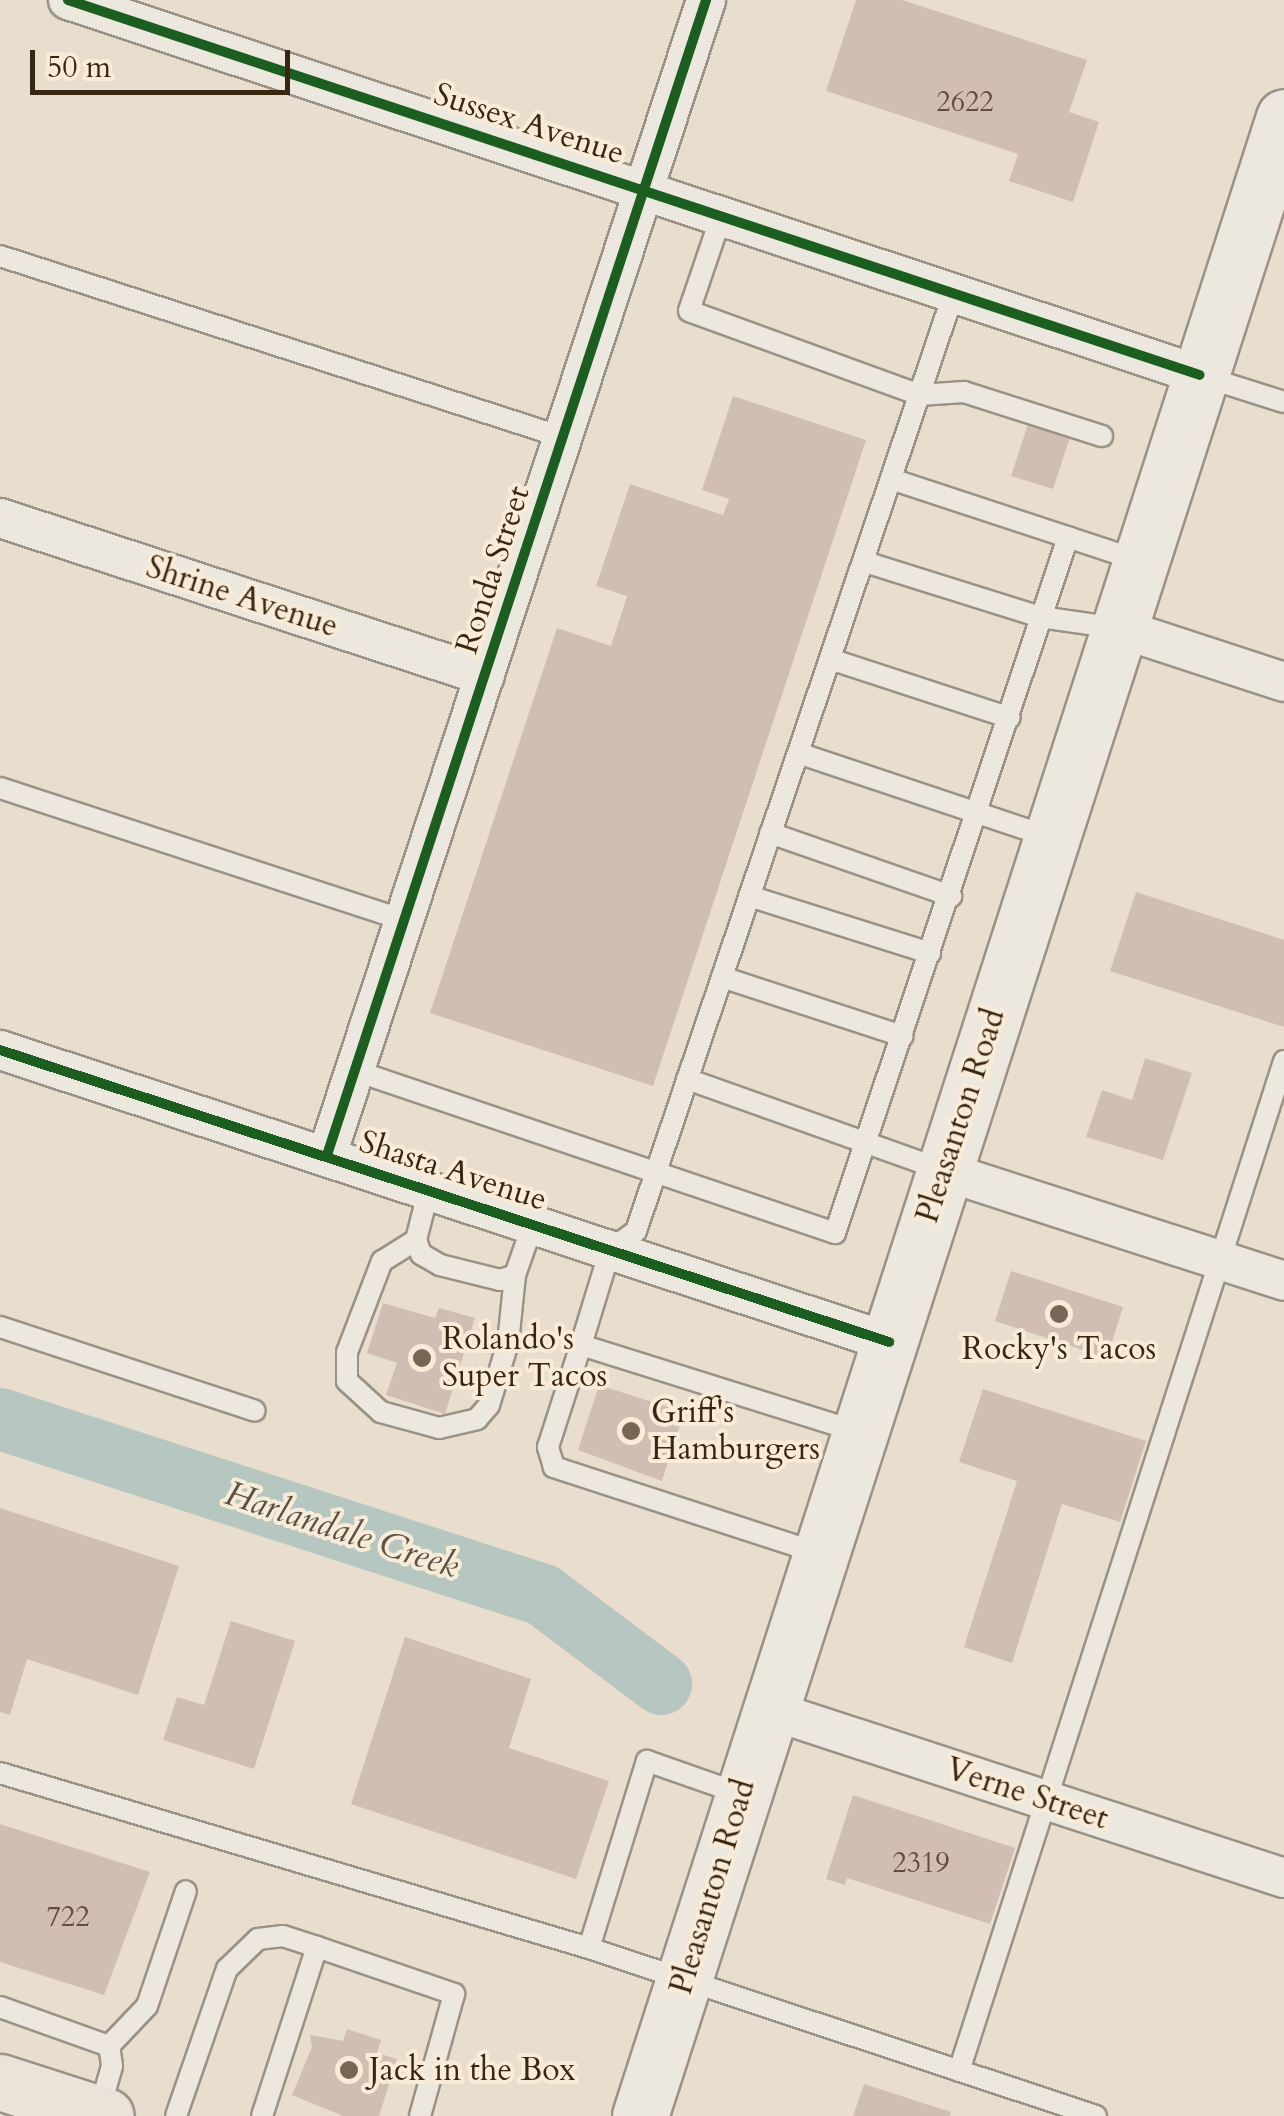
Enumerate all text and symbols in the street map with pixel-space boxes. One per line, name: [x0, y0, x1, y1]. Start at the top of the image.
scale bar: [35, 30, 295, 92]
text: 50 m: [47, 47, 111, 88]
street label: Sussex Avenue: [429, 75, 629, 173]
house number: 2622: [936, 85, 994, 119]
street label: Ronda Street: [448, 481, 538, 659]
street label: Shrine Avenue: [141, 548, 343, 646]
street label: Pleasanton Road: [908, 1004, 1014, 1228]
street label: Shasta Avenue: [355, 1123, 551, 1219]
marker: Rocky's Tacos: [1048, 1303, 1070, 1325]
place label: Rolando's Super Tacos: [442, 1321, 607, 1396]
place label: Rocky's Tacos: [962, 1330, 1156, 1368]
marker: Rolando's Super Tacos: [411, 1347, 433, 1369]
place label: Griff's Hamburgers: [651, 1394, 820, 1469]
marker: Griff's Hamburgers: [620, 1420, 642, 1442]
water label: Harlandale Creek: [220, 1472, 464, 1588]
street label: Verne Street: [941, 1750, 1113, 1838]
street label: Pleasanton Road: [662, 1775, 764, 1999]
house number: 2319: [892, 1846, 950, 1880]
house number: 722: [46, 1900, 90, 1934]
place label: Jack in the Box: [369, 2051, 575, 2089]
marker: Jack in the Box: [338, 2059, 360, 2081]

